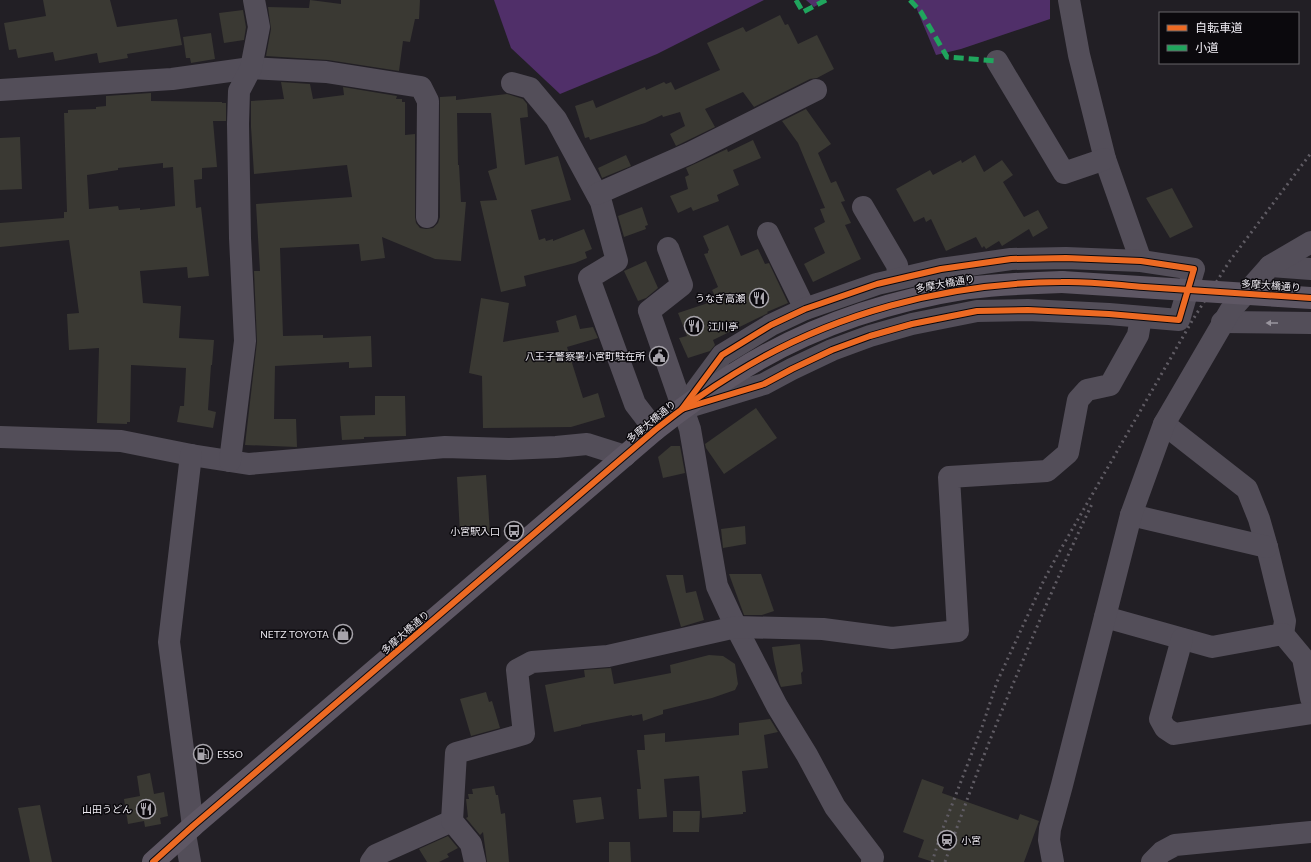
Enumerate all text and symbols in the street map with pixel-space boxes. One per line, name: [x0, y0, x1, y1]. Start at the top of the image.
legend: [1159, 12, 1299, 64]
text: 自転車道: [1195, 20, 1243, 34]
text: 小道: [1195, 40, 1219, 54]
street label: 多摩大橋通り: [914, 272, 976, 294]
street label: 多摩大橋通り: [1241, 277, 1301, 293]
restaurant icon: うなぎ高瀬: [748, 287, 770, 309]
place label: うなぎ高瀬: [695, 292, 746, 304]
restaurant icon: 江川亭: [683, 315, 705, 337]
place label: 江川亭: [708, 320, 738, 332]
one-way arrow: [1265, 320, 1278, 326]
public building icon: 八王子警察署小宮町駐在所: [648, 345, 670, 367]
place label: 八王子警察署小宮町駐在所: [525, 350, 645, 362]
street label: 多摩大橋通り: [624, 397, 678, 445]
bus stop icon: 小宮駅入口: [503, 520, 525, 542]
place label: 小宮駅入口: [450, 525, 500, 537]
street label: 多摩大橋通り: [378, 608, 432, 656]
shop icon: NETZ TOYOTA: [332, 623, 354, 645]
place label: NETZ TOYOTA: [260, 628, 329, 640]
fuel station icon: ESSO: [192, 743, 214, 765]
place label: ESSO: [217, 748, 243, 760]
restaurant icon: 山田うどん: [135, 798, 157, 820]
place label: 山田うどん: [82, 803, 132, 815]
station icon: 小宮: [936, 829, 958, 851]
place label: 小宮: [961, 834, 981, 846]

